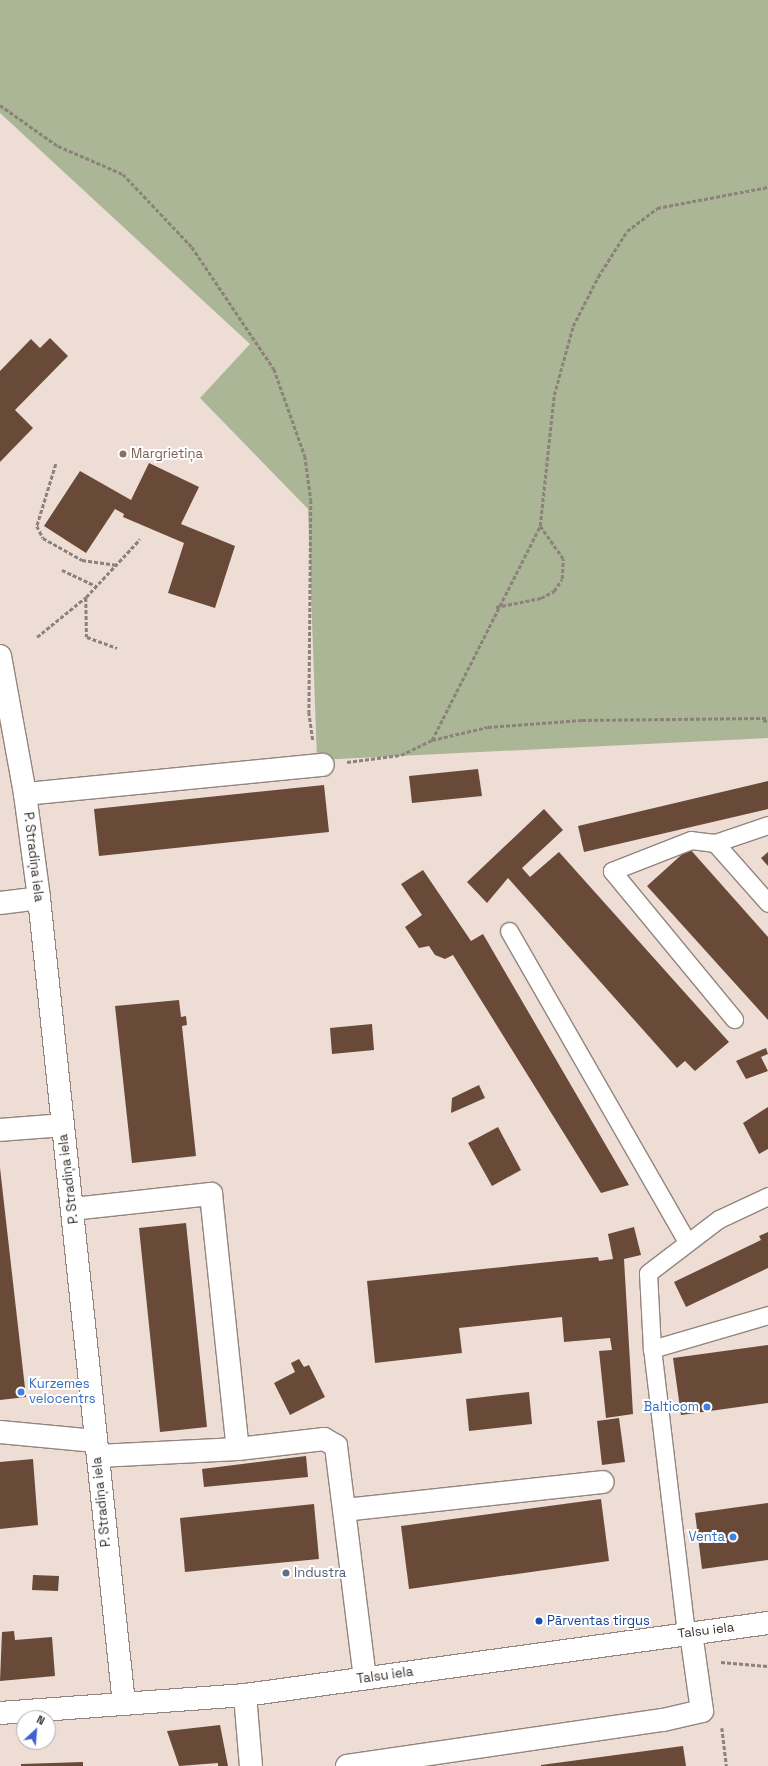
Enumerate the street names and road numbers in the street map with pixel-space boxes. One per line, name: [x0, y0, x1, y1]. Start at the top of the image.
street label: P. Stradiņa iela: [20, 811, 46, 903]
street label: P. Stradiņa iela: [56, 1133, 82, 1225]
street label: P. Stradiņa iela: [89, 1456, 115, 1548]
street label: Talsu iela: [677, 1620, 735, 1642]
street label: Talsu iela: [356, 1664, 414, 1688]

